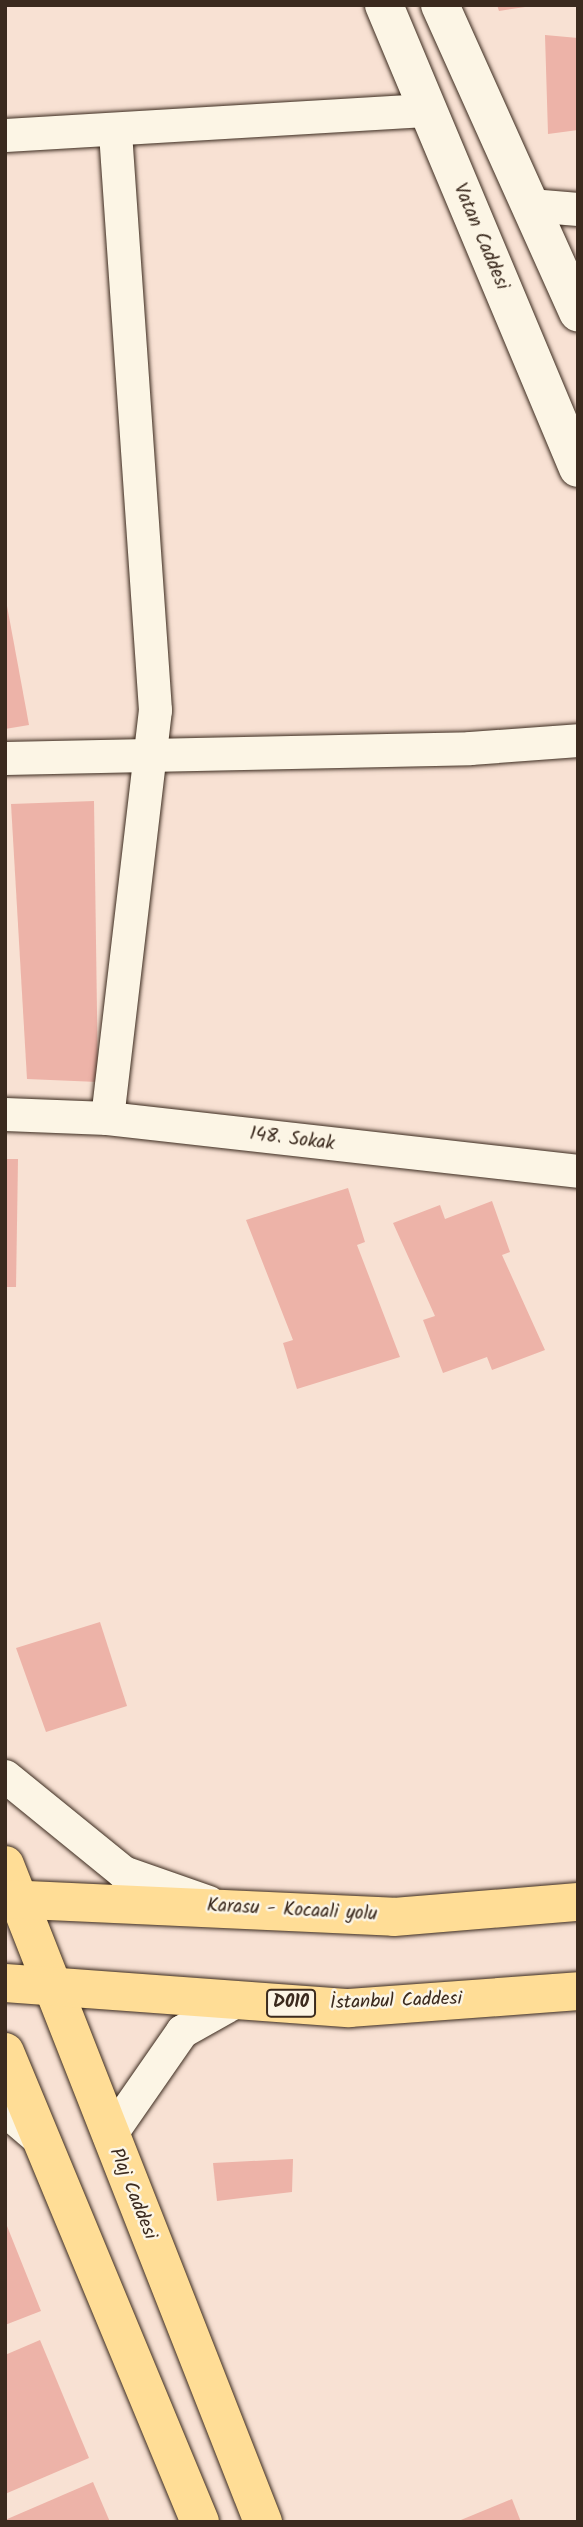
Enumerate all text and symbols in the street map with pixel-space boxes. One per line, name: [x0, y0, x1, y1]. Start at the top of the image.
street label: Vatan Caddesi: [447, 180, 513, 294]
street label: 148. Sokak: [248, 1123, 336, 1157]
street label: Karasu - Kocaali yolu: [206, 1895, 378, 1927]
street label: İstanbul Caddesi: [330, 1988, 462, 2016]
road number: D010: [265, 1989, 317, 2018]
street label: Plaj Caddesi: [103, 2145, 161, 2243]

